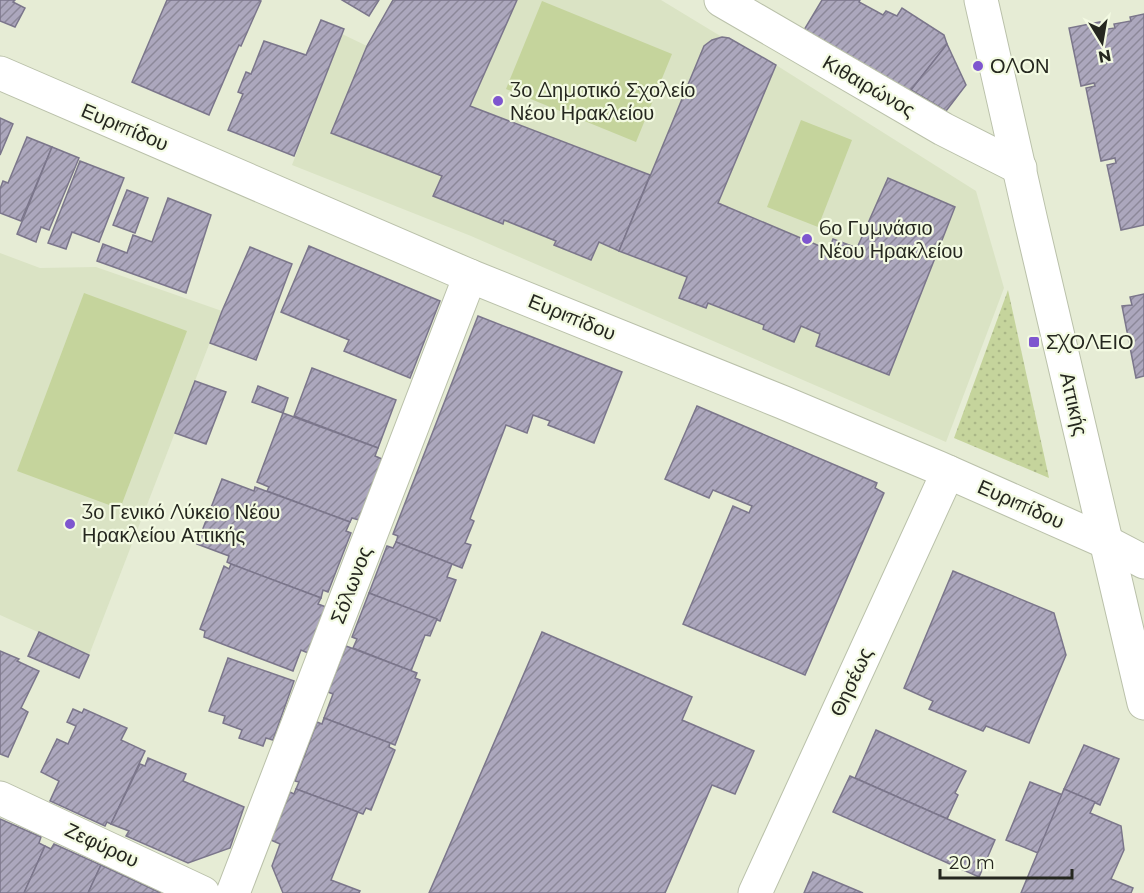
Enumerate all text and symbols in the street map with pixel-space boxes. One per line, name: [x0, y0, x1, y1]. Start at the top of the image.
north arrow: [1072, 12, 1132, 72]
text: N: [1097, 46, 1113, 67]
street label: Κιθαιρώνος: [819, 50, 920, 122]
place label: ΟΛΟΝ: [990, 54, 1050, 78]
marker: ΟΛΟΝ: [971, 59, 985, 73]
place label: 3ο Δημοτικό Σχολείο Νέου Ηρακλείου: [510, 78, 695, 125]
marker: 3ο Δημοτικό Σχολείο Νέου Ηρακλείου: [491, 94, 505, 108]
street label: Ευριπίδου: [78, 98, 172, 156]
place label: 6ο Γυμνάσιο Νέου Ηρακλείου: [819, 216, 963, 263]
marker: 6ο Γυμνάσιο Νέου Ηρακλείου: [800, 232, 814, 246]
street label: Ευριπίδου: [525, 289, 619, 345]
place label: ΣΧΟΛΕΙΟ: [1046, 330, 1134, 354]
marker: ΣΧΟΛΕΙΟ: [1027, 335, 1041, 349]
street label: Αττικής: [1055, 370, 1093, 438]
street label: Ευριπίδου: [974, 474, 1068, 534]
place label: 3ο Γενικό Λύκειο Νέου Ηρακλείου Αττικής: [82, 500, 280, 547]
marker: 3ο Γενικό Λύκειο Νέου Ηρακλείου Αττικής: [63, 517, 77, 531]
street label: Σόλωνος: [325, 543, 377, 627]
street label: Θησέως: [825, 643, 877, 720]
street label: Ζεφύρου: [61, 818, 143, 872]
scale bar: [940, 842, 1072, 880]
text: 20 m: [949, 852, 995, 874]

